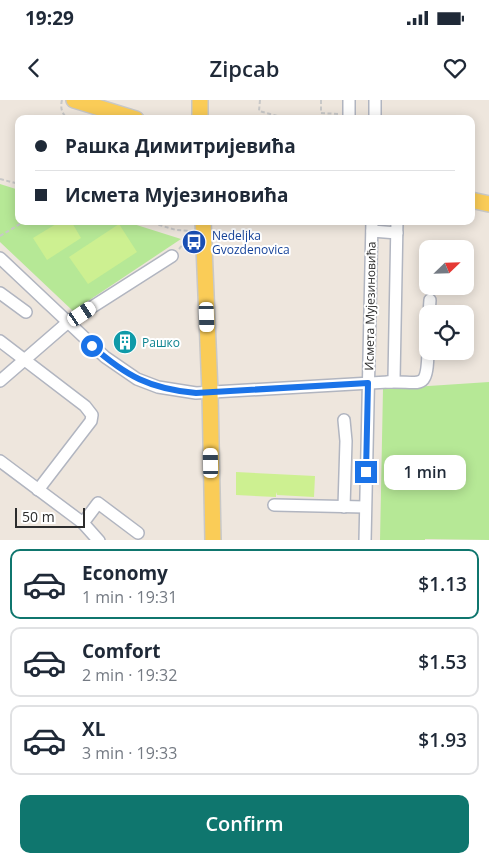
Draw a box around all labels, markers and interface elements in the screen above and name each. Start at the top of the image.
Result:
text: 19:29 [25,5,74,31]
text: Zipcab [210,53,279,83]
icon: back [20,54,48,82]
icon: heart [441,54,469,82]
text: Рашка Димитријевића [65,133,296,159]
text: Исмета Мујезиновића [65,182,289,208]
place label: Nedeljka Gvozdenovica [212,227,290,258]
bus stop icon: Nedeljka Gvozdenovica [181,229,207,255]
north arrow [419,240,474,295]
map controls [419,240,474,360]
street label: Исмета Мујезиновића [360,241,380,371]
car [65,299,98,329]
car [198,302,215,332]
button: locate [419,305,474,360]
building icon: Рашко [112,329,138,355]
place label: Рашко [142,334,180,351]
route start [81,335,103,357]
car [203,448,218,478]
callout: 1 min [384,454,466,490]
route end [355,461,377,483]
text: 1 min [403,461,447,483]
scale bar [15,506,85,529]
text: 50 m [22,507,55,526]
text: Economy [82,560,168,586]
icon: car [22,562,67,607]
text: $1.13 [418,571,467,597]
text: 1 min · 19:31 [82,586,177,608]
text: Comfort [82,638,161,664]
icon: car [22,640,67,685]
text: $1.53 [418,649,467,675]
text: 2 min · 19:32 [82,664,177,686]
text: XL [82,716,105,742]
icon: car [22,718,67,763]
text: $1.93 [418,727,467,753]
text: 3 min · 19:33 [82,742,177,764]
button: Confirm [20,795,469,853]

